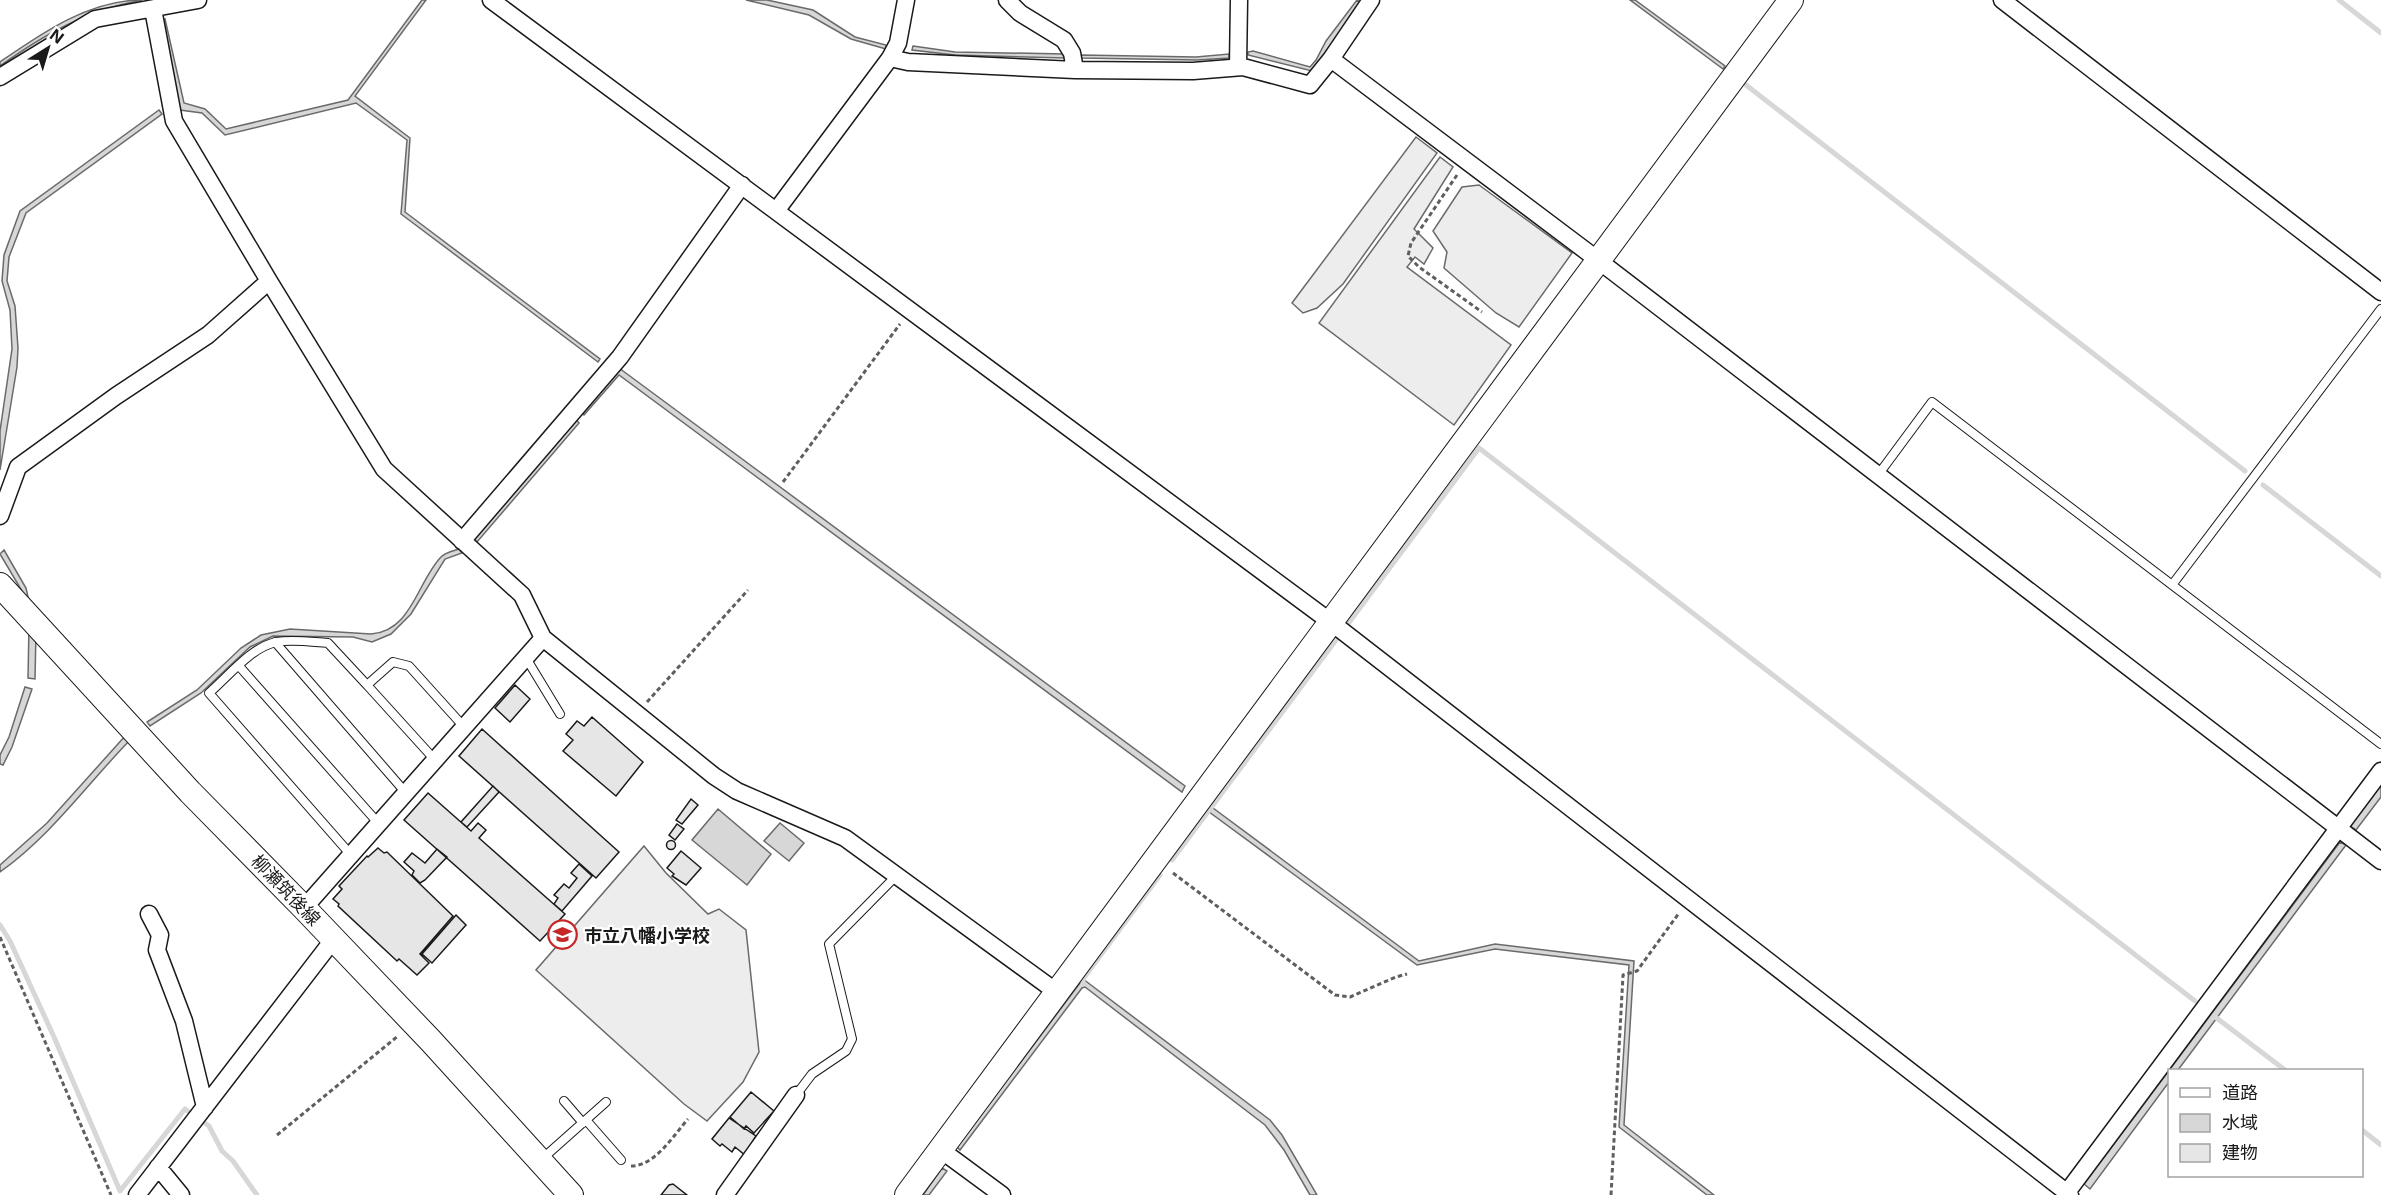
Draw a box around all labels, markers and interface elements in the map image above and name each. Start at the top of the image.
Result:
north arrow [18,18,78,78]
text: N [46,24,68,48]
street label: 柳瀬筑後線 [247,850,325,930]
school or university icon: 市立八幡小学校 [547,919,579,951]
place label: 市立八幡小学校 [584,925,710,946]
legend [2168,1069,2363,1177]
text: 道路 [2222,1082,2258,1103]
text: 水域 [2222,1112,2258,1133]
text: 建物 [2222,1142,2258,1163]

